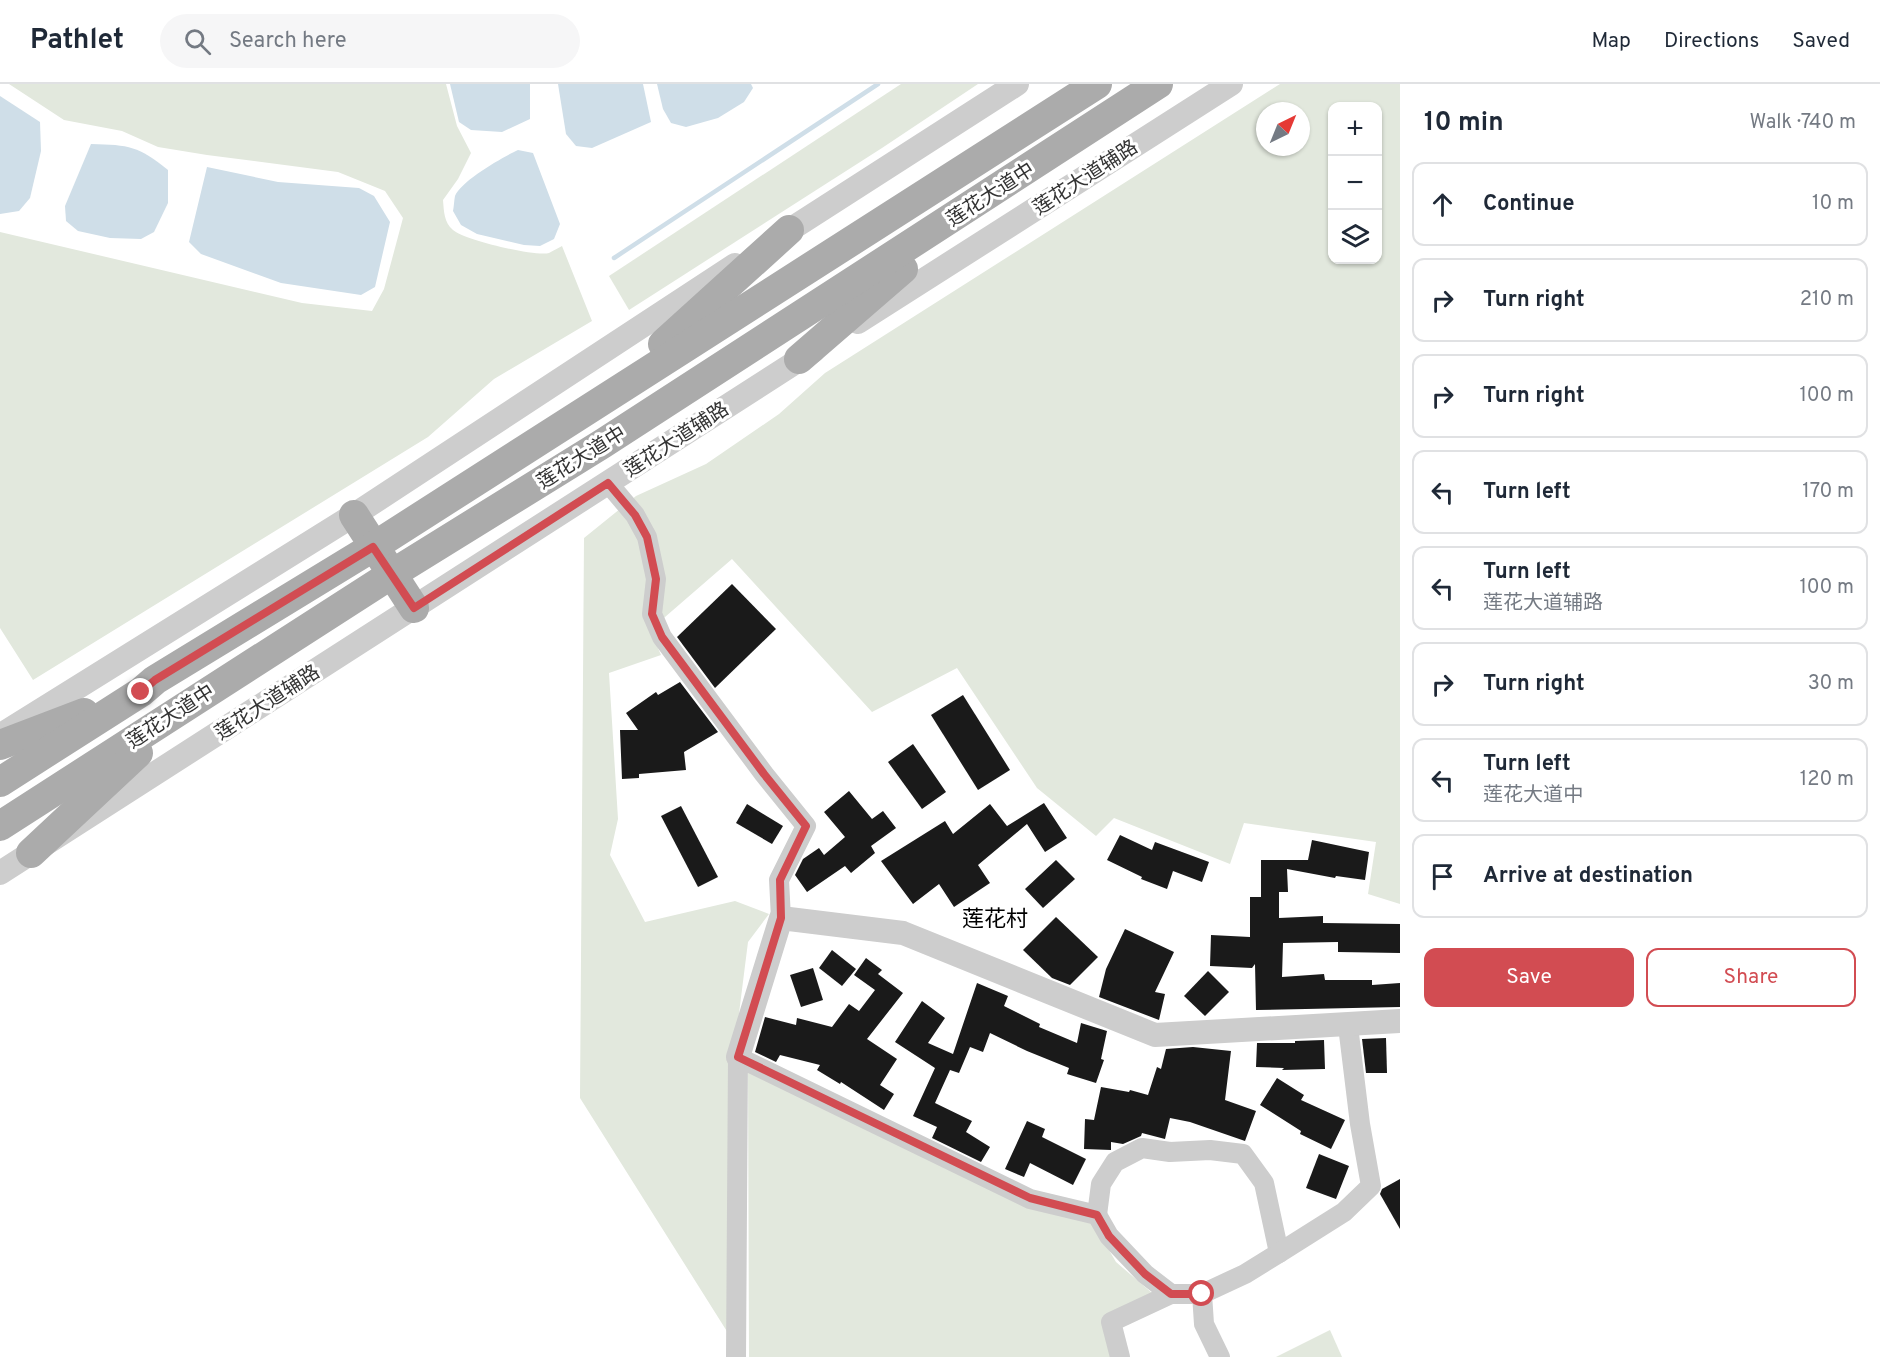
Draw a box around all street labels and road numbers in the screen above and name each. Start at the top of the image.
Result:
street label: 莲花大道辅路 [1029,135,1143,222]
street label: 莲花大道中 [942,158,1040,234]
street label: 莲花大道辅路 [620,397,734,484]
street label: 莲花大道中 [533,421,631,496]
street label: 莲花大道辅路 [211,660,325,747]
street label: 莲花大道中 [122,680,220,756]

